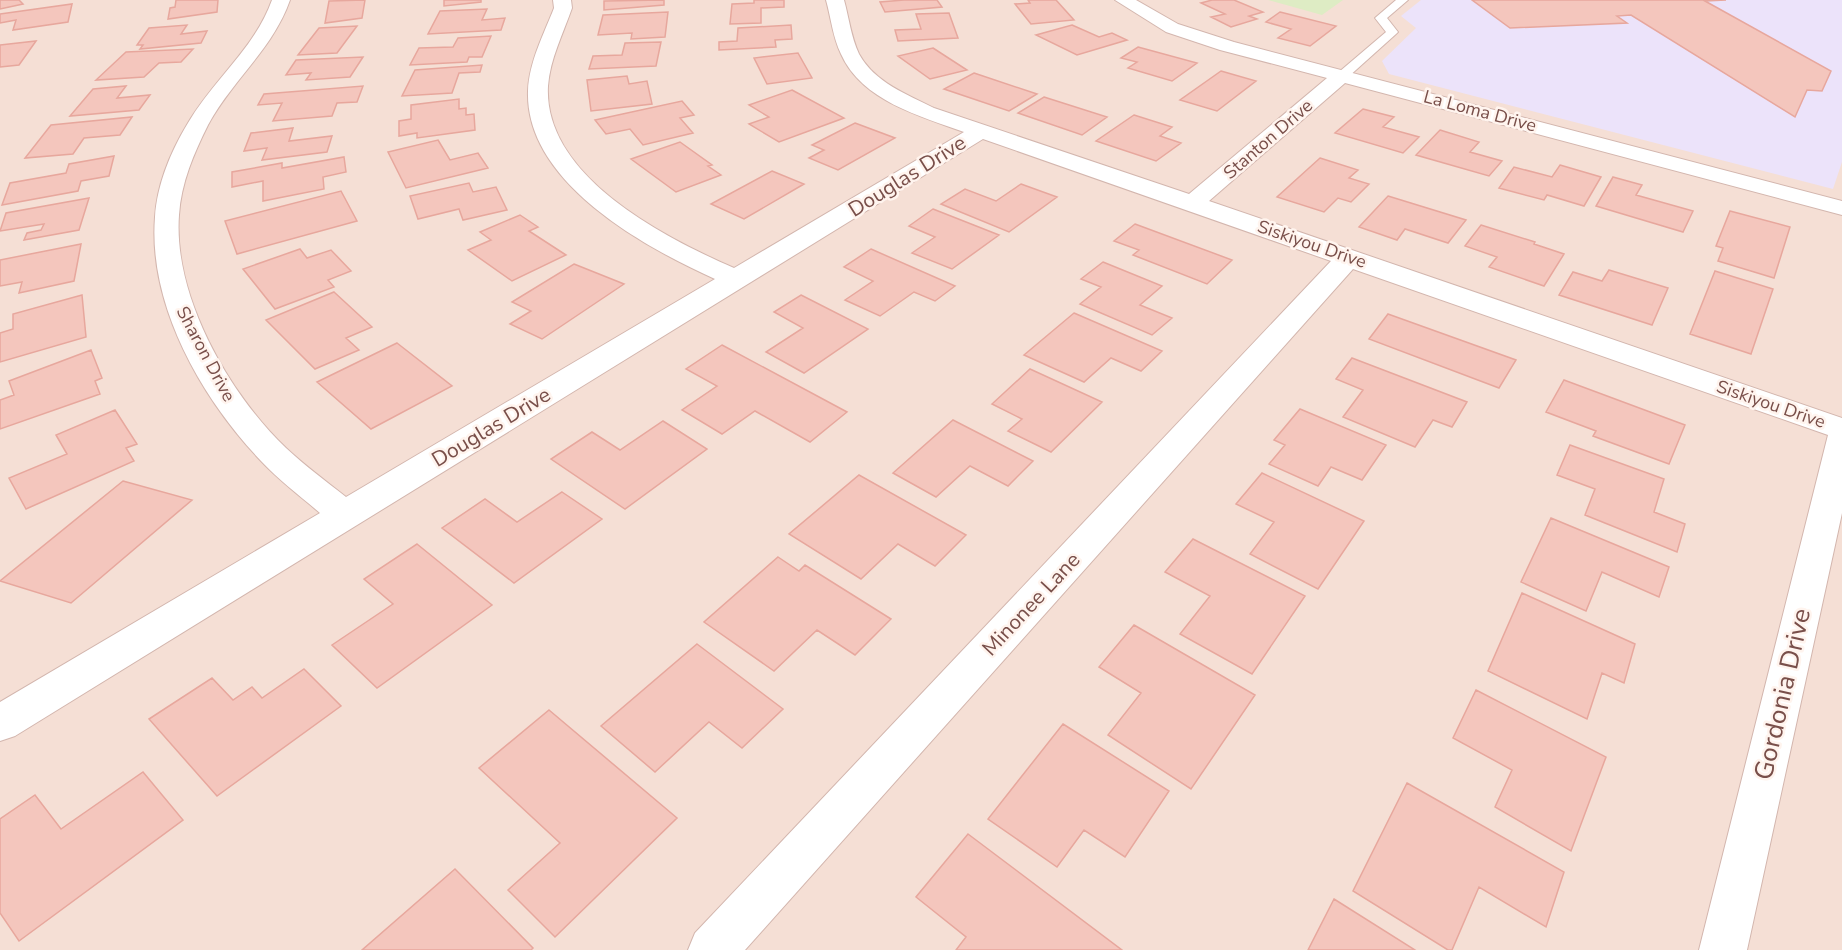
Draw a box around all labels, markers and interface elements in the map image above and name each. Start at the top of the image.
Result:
street label: La Loma Drive [1421,84,1539,138]
street label: Stanton Drive [1218,94,1318,184]
street label: Douglas Drive [843,129,971,223]
street label: Siskiyou Drive [1254,214,1370,274]
street label: Sharon Drive [171,302,241,406]
street label: Siskiyou Drive [1713,374,1829,434]
street label: Douglas Drive [426,380,556,474]
street label: Minonee Lane [976,546,1086,662]
street label: Gordonia Drive [1746,605,1819,783]

